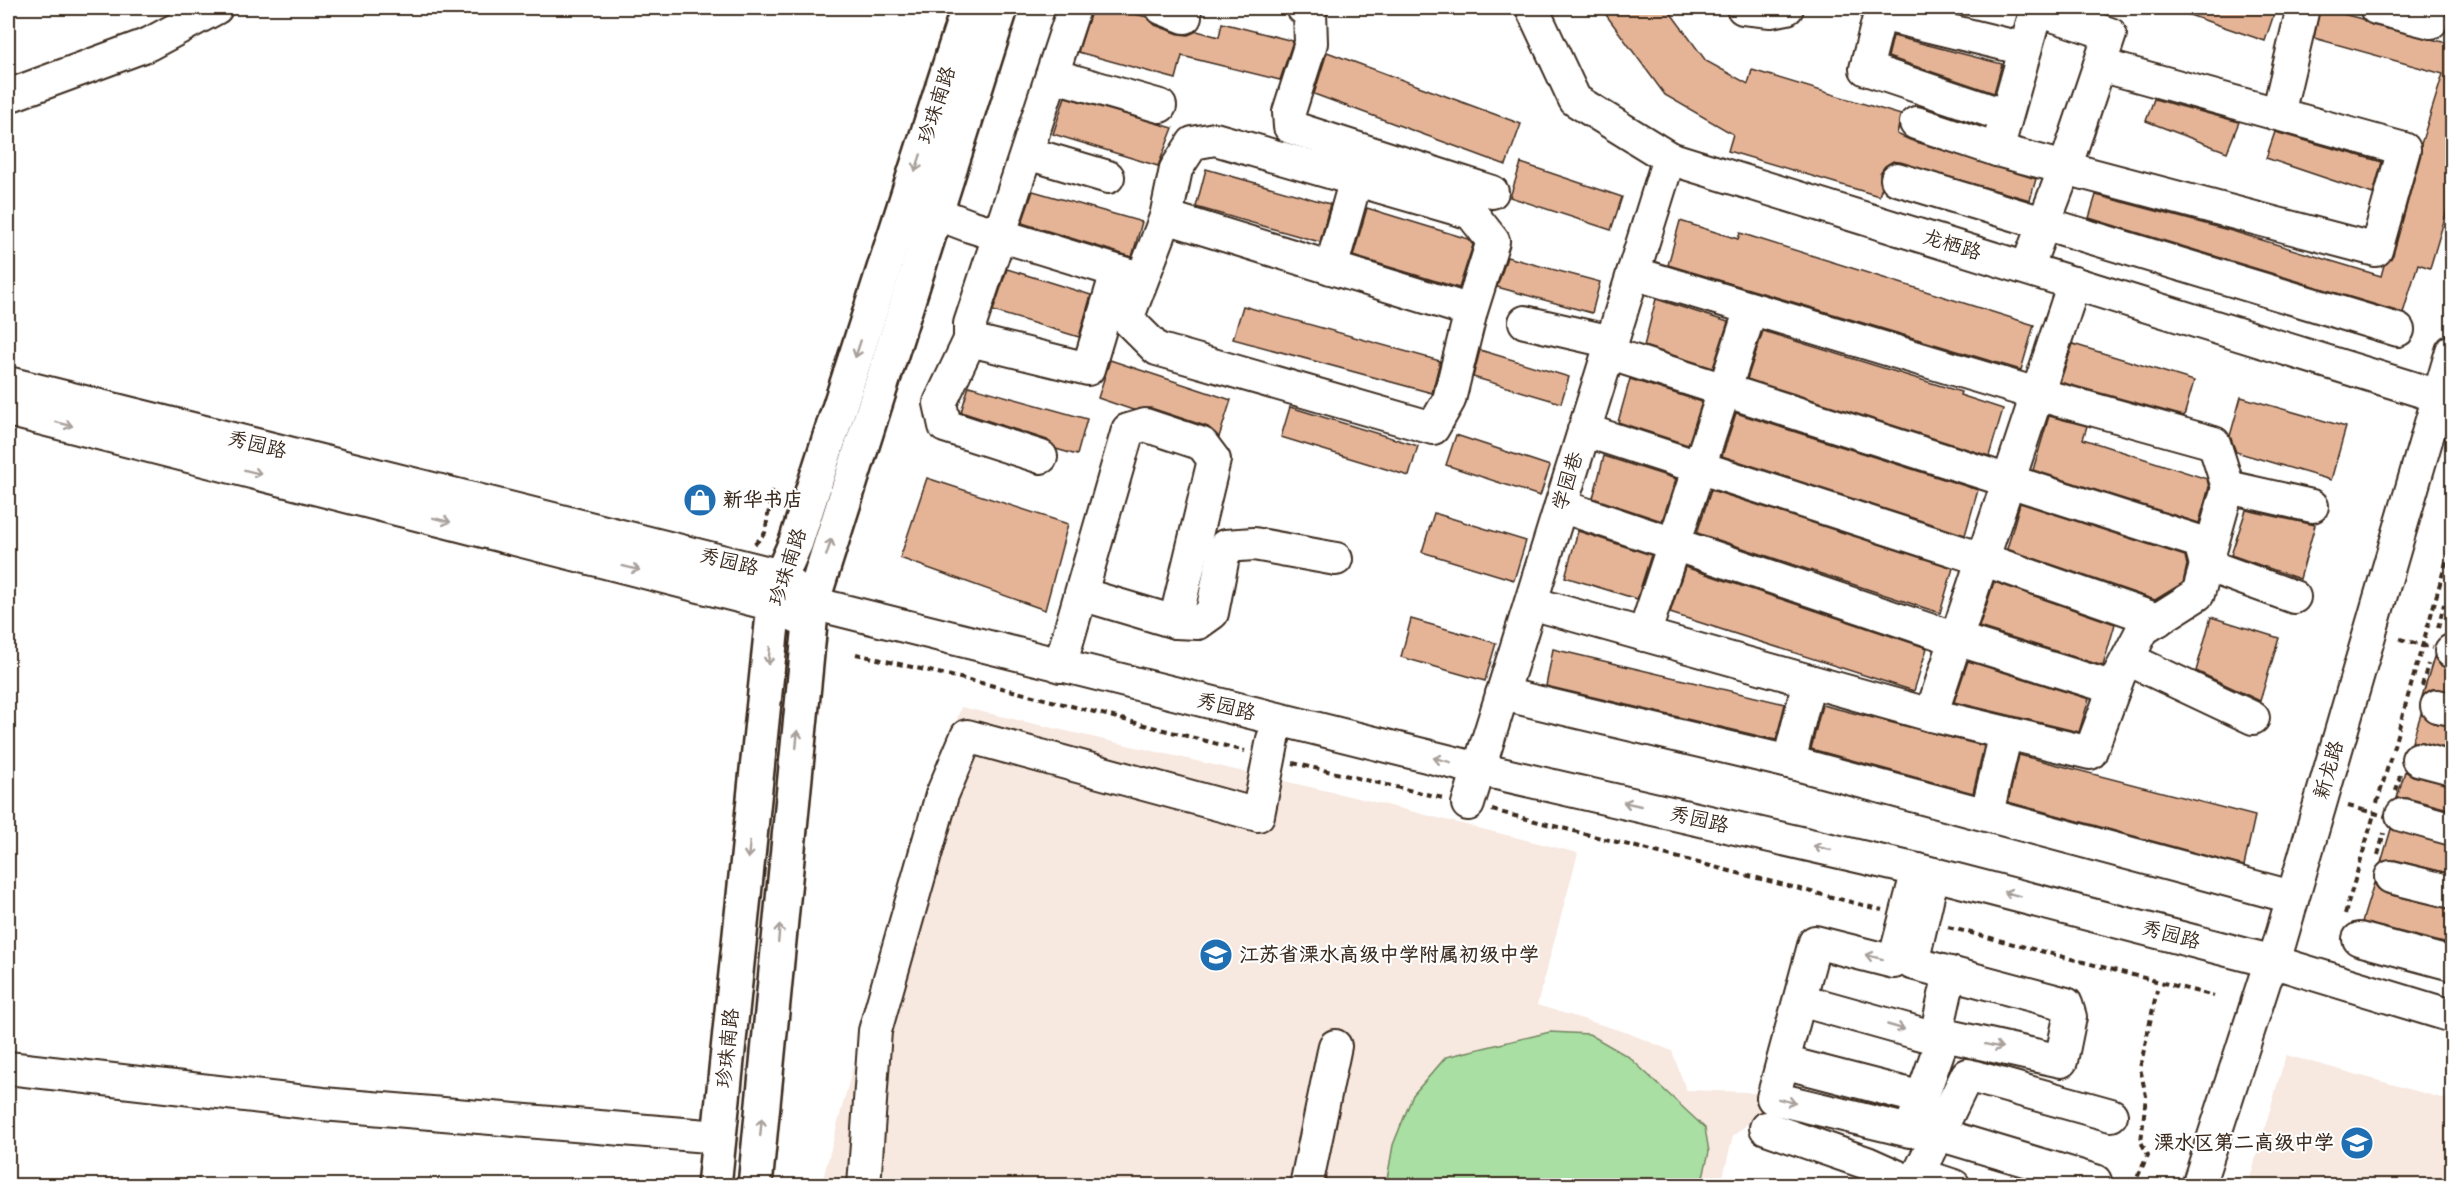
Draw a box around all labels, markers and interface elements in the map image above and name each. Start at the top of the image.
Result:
street label: 珍珠南路 [911,62,963,147]
one-way arrow [912,153,923,172]
street label: 龙栖路 [1919,223,1986,267]
one-way arrow [852,339,863,358]
one-way arrow [54,419,73,430]
street label: 秀园路 [225,424,290,466]
street label: 学园巷 [1546,447,1590,514]
one-way arrow [243,467,262,479]
shop icon: 新华书店 [682,482,718,518]
place label: 新华书店 [723,486,803,514]
one-way arrow [432,515,451,527]
street label: 珍珠南路 [762,524,814,609]
one-way arrow [824,538,835,557]
street label: 秀园路 [697,541,762,583]
one-way arrow [621,563,640,575]
one-way arrow [763,645,774,665]
street label: 秀园路 [1194,686,1259,728]
one-way arrow [792,730,803,749]
street label: 新龙路 [2307,736,2351,803]
one-way arrow [1433,754,1452,766]
one-way arrow [1623,798,1642,810]
street label: 秀园路 [1667,800,1732,841]
one-way arrow [743,839,754,859]
one-way arrow [1813,842,1832,853]
one-way arrow [2002,888,2021,900]
street label: 秀园路 [2138,914,2205,957]
one-way arrow [774,924,785,944]
school or university icon: 江苏省溧水高级中学附属初级中学 [1198,937,1234,973]
place label: 江苏省溧水高级中学附属初级中学 [1239,941,1539,969]
one-way arrow [1864,950,1883,962]
street label: 珍珠南路 [710,1006,746,1089]
one-way arrow [1887,1022,1906,1033]
one-way arrow [1985,1041,2004,1053]
one-way arrow [1777,1096,1796,1108]
one-way arrow [756,1118,767,1138]
school or university icon: 溧水区第二高级中学 [2339,1125,2375,1161]
place label: 溧水区第二高级中学 [2154,1129,2334,1157]

